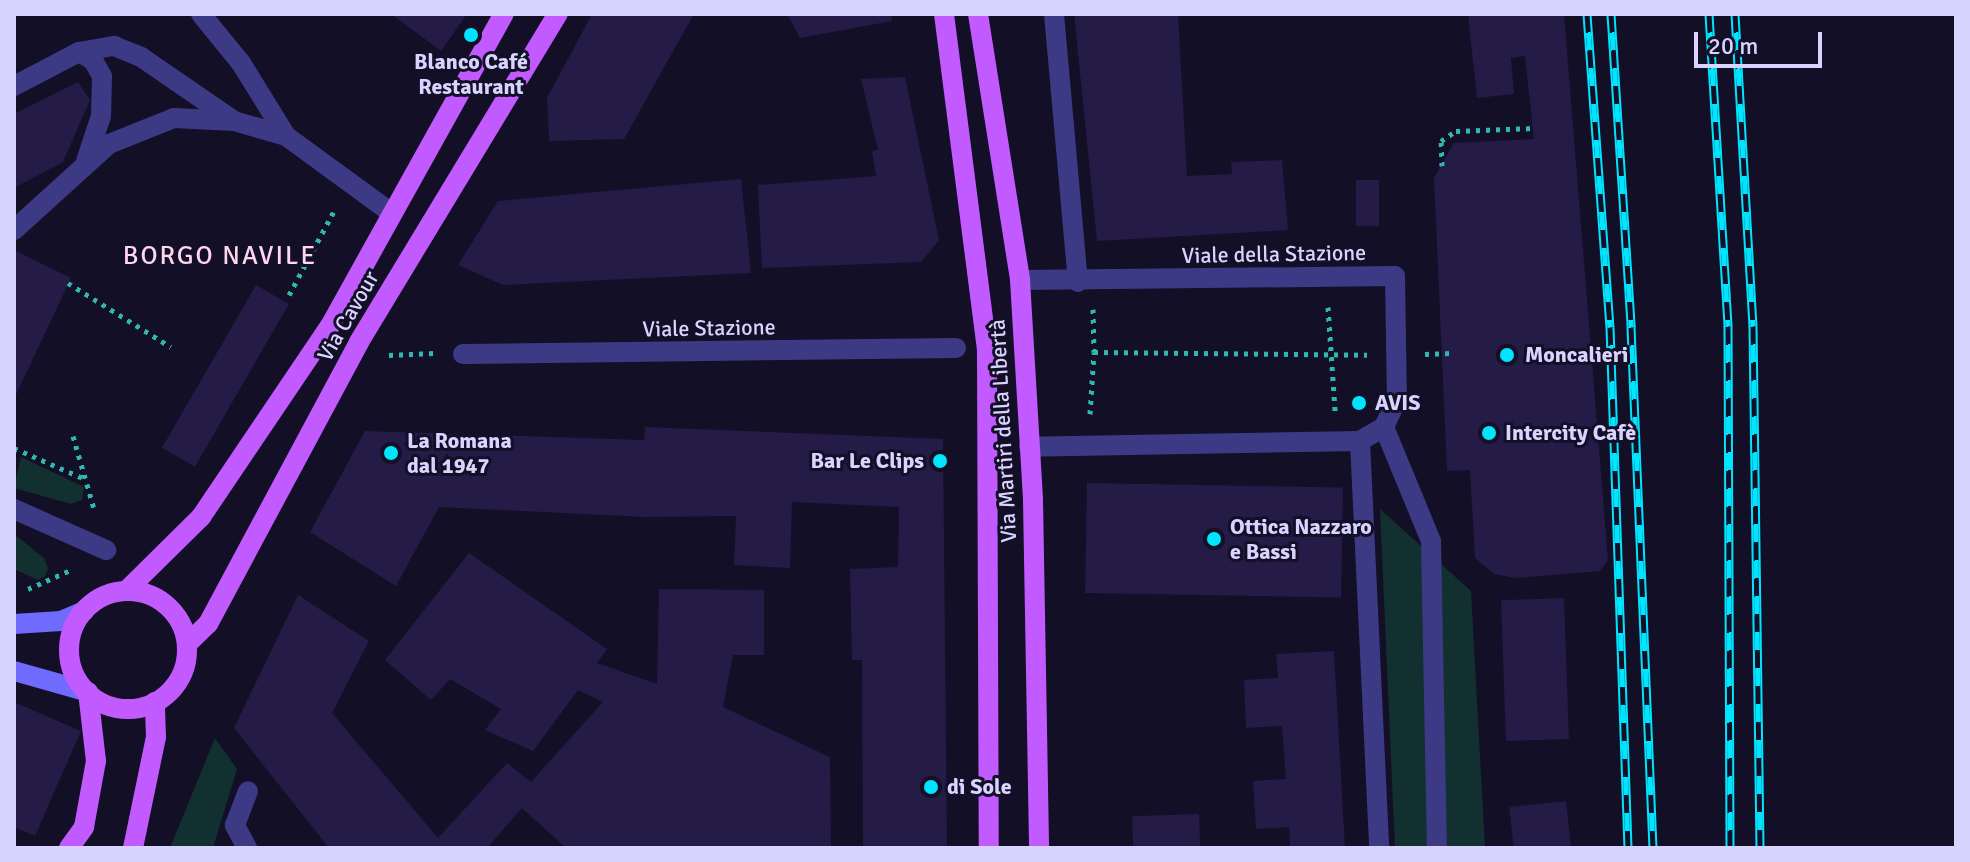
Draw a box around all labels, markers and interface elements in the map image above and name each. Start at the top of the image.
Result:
scale bar [1698,16,1826,66]
marker: Blanco Café Restaurant [462,26,480,44]
text: 20 m [1708,31,1758,61]
place label: Blanco Café Restaurant [414,48,528,100]
street label: Viale della Stazione [1182,239,1366,269]
district label: BORGO NAVILE [123,241,317,273]
street label: Via Cavour [312,266,384,366]
street label: Viale Stazione [642,314,776,342]
street label: Via Martiri della Libertà [984,319,1022,543]
place label: Moncalieri [1525,342,1628,368]
marker: Moncalieri [1496,344,1518,366]
place label: AVIS [1375,390,1420,416]
marker: AVIS [1350,394,1368,412]
place label: Intercity Cafè [1505,420,1636,446]
marker: Intercity Cafè [1480,424,1498,442]
place label: La Romana dal 1947 [407,427,512,478]
marker: La Romana dal 1947 [382,444,400,462]
place label: Bar Le Clips [810,448,924,474]
marker: Bar Le Clips [931,452,949,470]
place label: Ottica Nazzaro e Bassi [1230,513,1372,564]
marker: Ottica Nazzaro e Bassi [1205,530,1223,548]
place label: di Sole [947,774,1012,800]
marker: di Sole [922,778,940,796]

